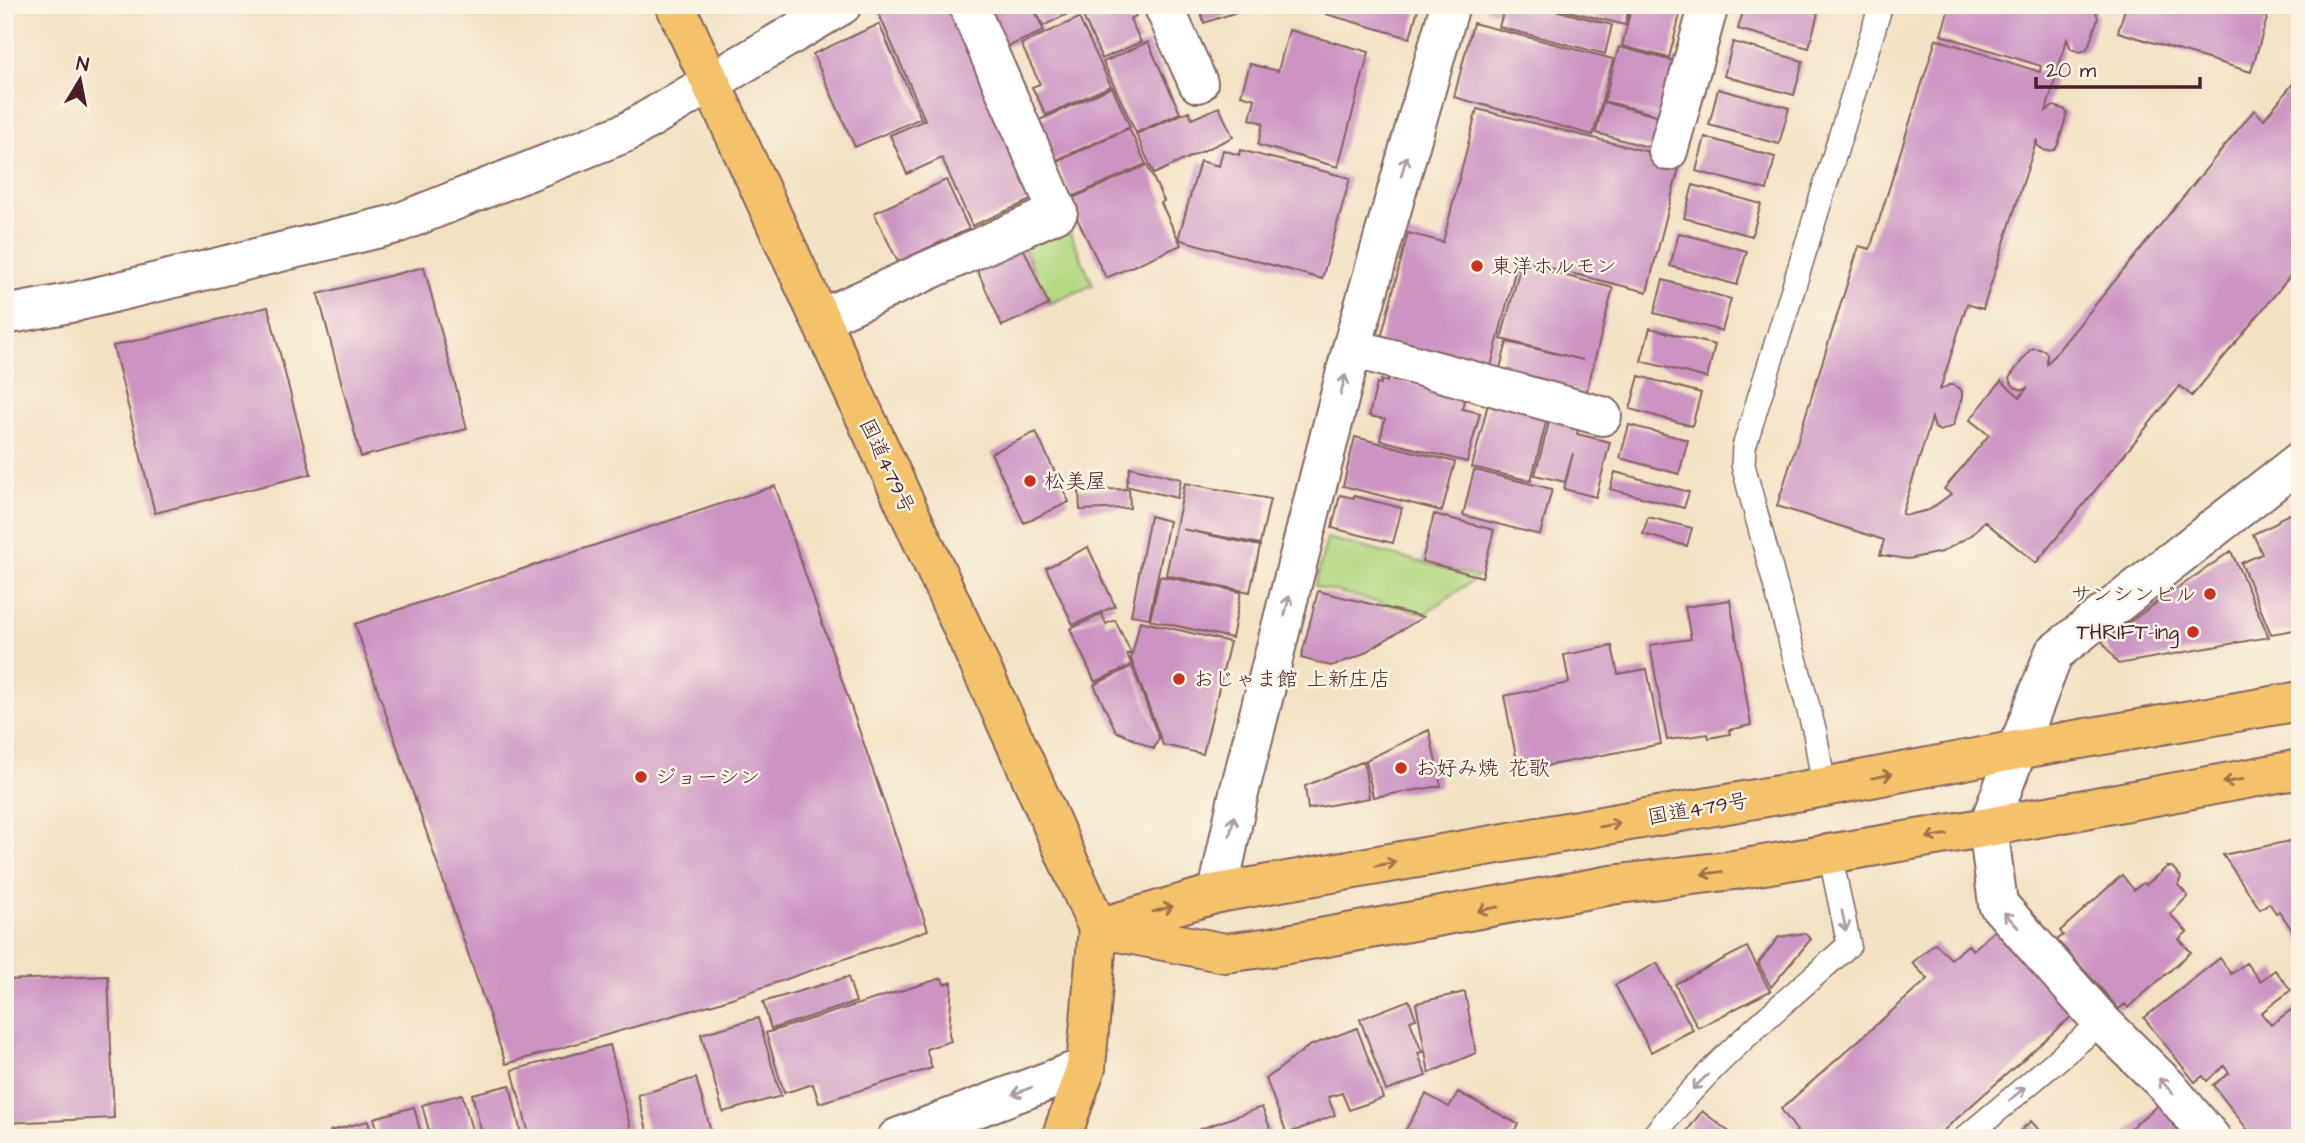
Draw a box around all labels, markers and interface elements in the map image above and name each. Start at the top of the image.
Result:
north arrow [46,46,116,116]
scale bar [2036,46,2200,90]
text: N [74,50,91,79]
text: 20 m [2046,56,2097,85]
one-way arrow [1398,155,1411,178]
place label: 東洋ホルモン [1491,252,1617,281]
marker: 東洋ホルモン [1469,258,1485,274]
one-way arrow [1337,374,1350,397]
street label: 国道479号 [852,414,922,518]
place label: 松美屋 [1044,467,1107,496]
marker: 松美屋 [1022,473,1038,489]
place label: サンシンビル [2070,580,2196,609]
marker: サンシンビル [2202,586,2218,602]
one-way arrow [1281,595,1294,618]
place label: THRIFT-ing [2076,618,2179,649]
marker: THRIFT-ing [2185,624,2201,640]
place label: おじゃま館 上新庄店 [1193,665,1390,694]
marker: おじゃま館 上新庄店 [1171,671,1187,687]
place label: お好み焼 花歌 [1415,754,1549,783]
marker: お好み焼 花歌 [1393,760,1409,776]
place label: ジョーシン [655,763,760,792]
marker: ジョーシン [633,769,649,785]
one-way arrow [1870,769,1893,783]
one-way arrow [2222,775,2245,788]
street label: 国道479号 [1645,786,1751,832]
one-way arrow [1225,815,1239,838]
one-way arrow [1598,818,1621,831]
one-way arrow [1926,829,1948,842]
one-way arrow [1374,857,1397,870]
one-way arrow [1701,866,1724,879]
one-way arrow [1152,902,1174,915]
one-way arrow [1477,902,1500,916]
one-way arrow [1837,909,1851,932]
one-way arrow [2003,911,2019,929]
one-way arrow [1692,1074,1709,1091]
one-way arrow [2158,1077,2174,1095]
one-way arrow [1012,1086,1034,1098]
one-way arrow [2008,1086,2026,1102]

